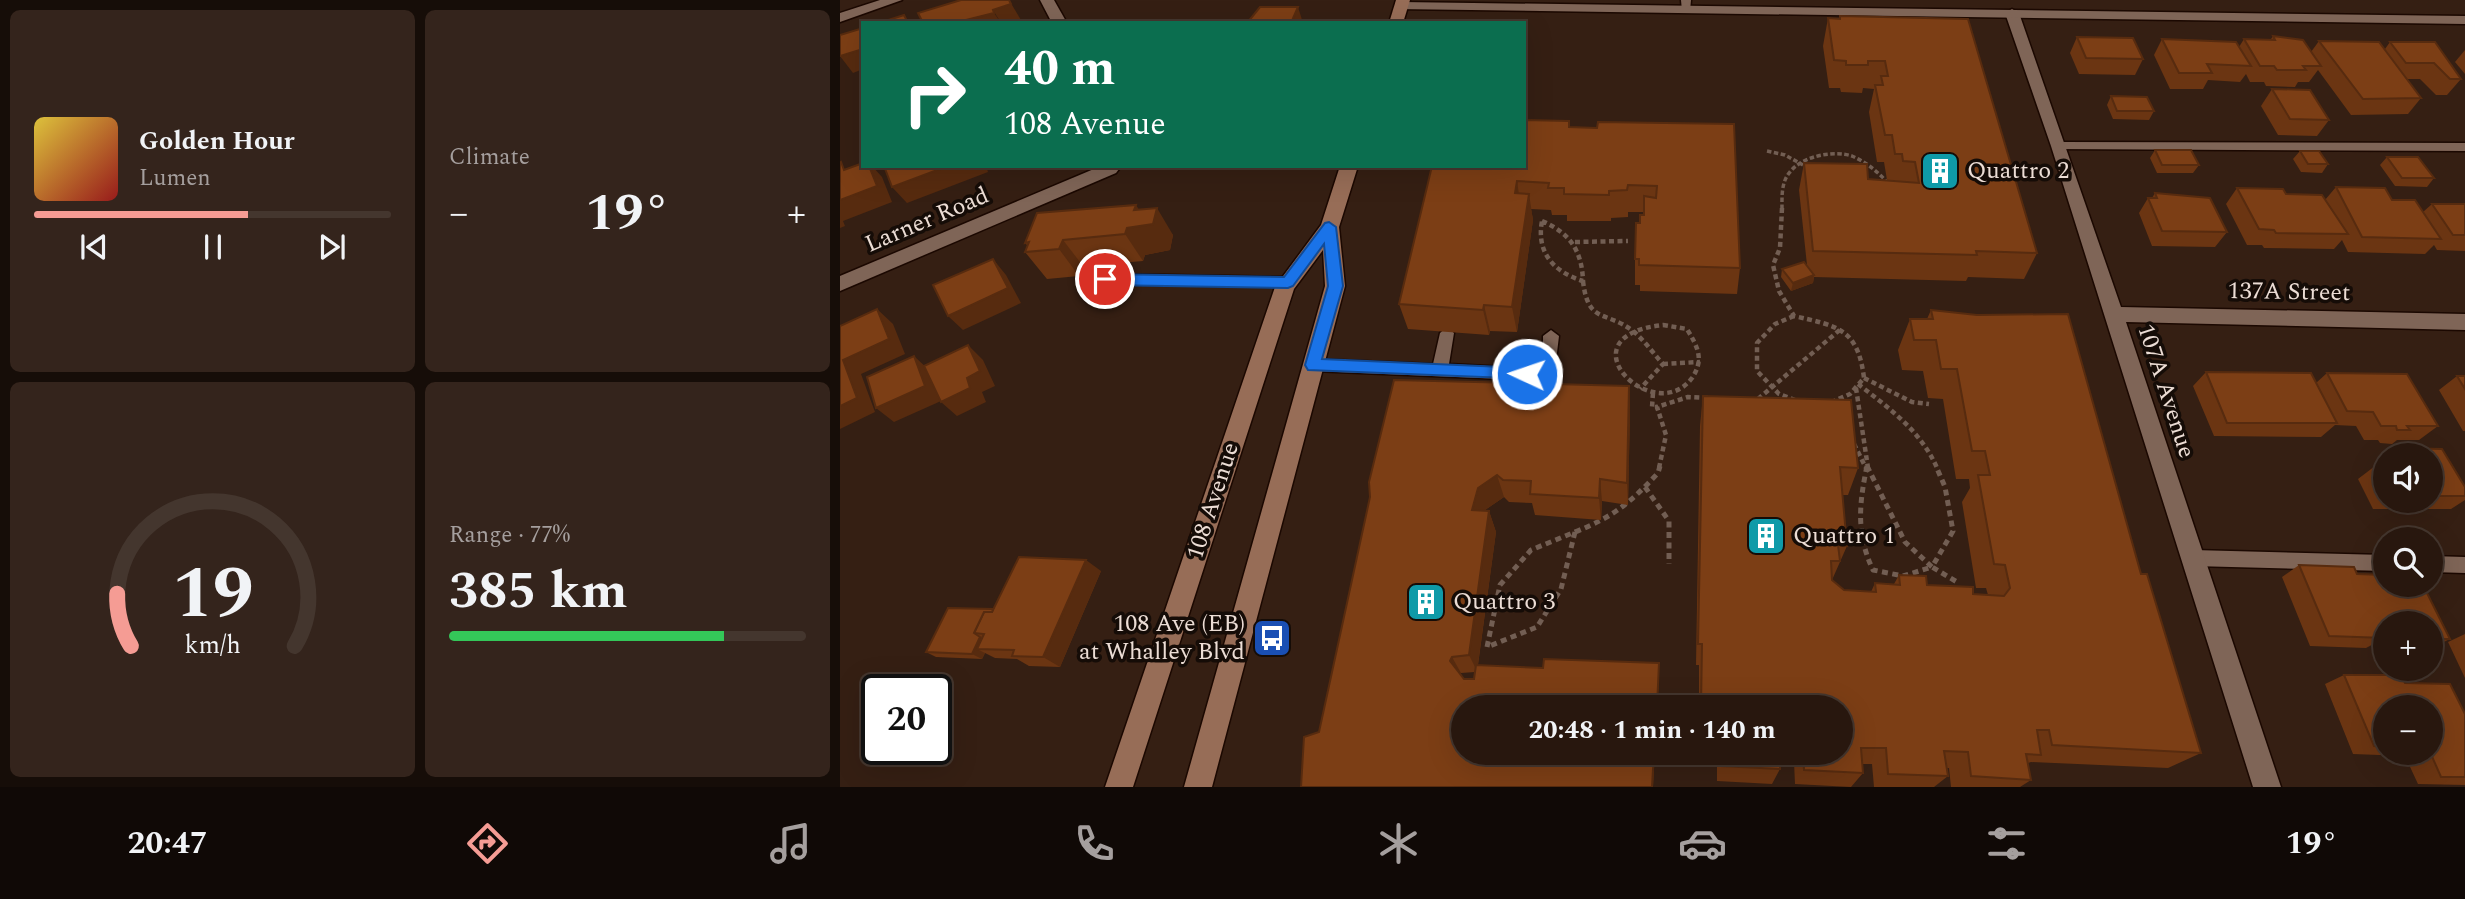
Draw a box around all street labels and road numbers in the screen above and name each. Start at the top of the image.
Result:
street label: Larner Road [859,178,995,262]
street label: 137A Street [2227,273,2351,311]
street label: 107A Avenue [2127,319,2205,463]
street label: 108 Avenue [1177,438,1249,564]

